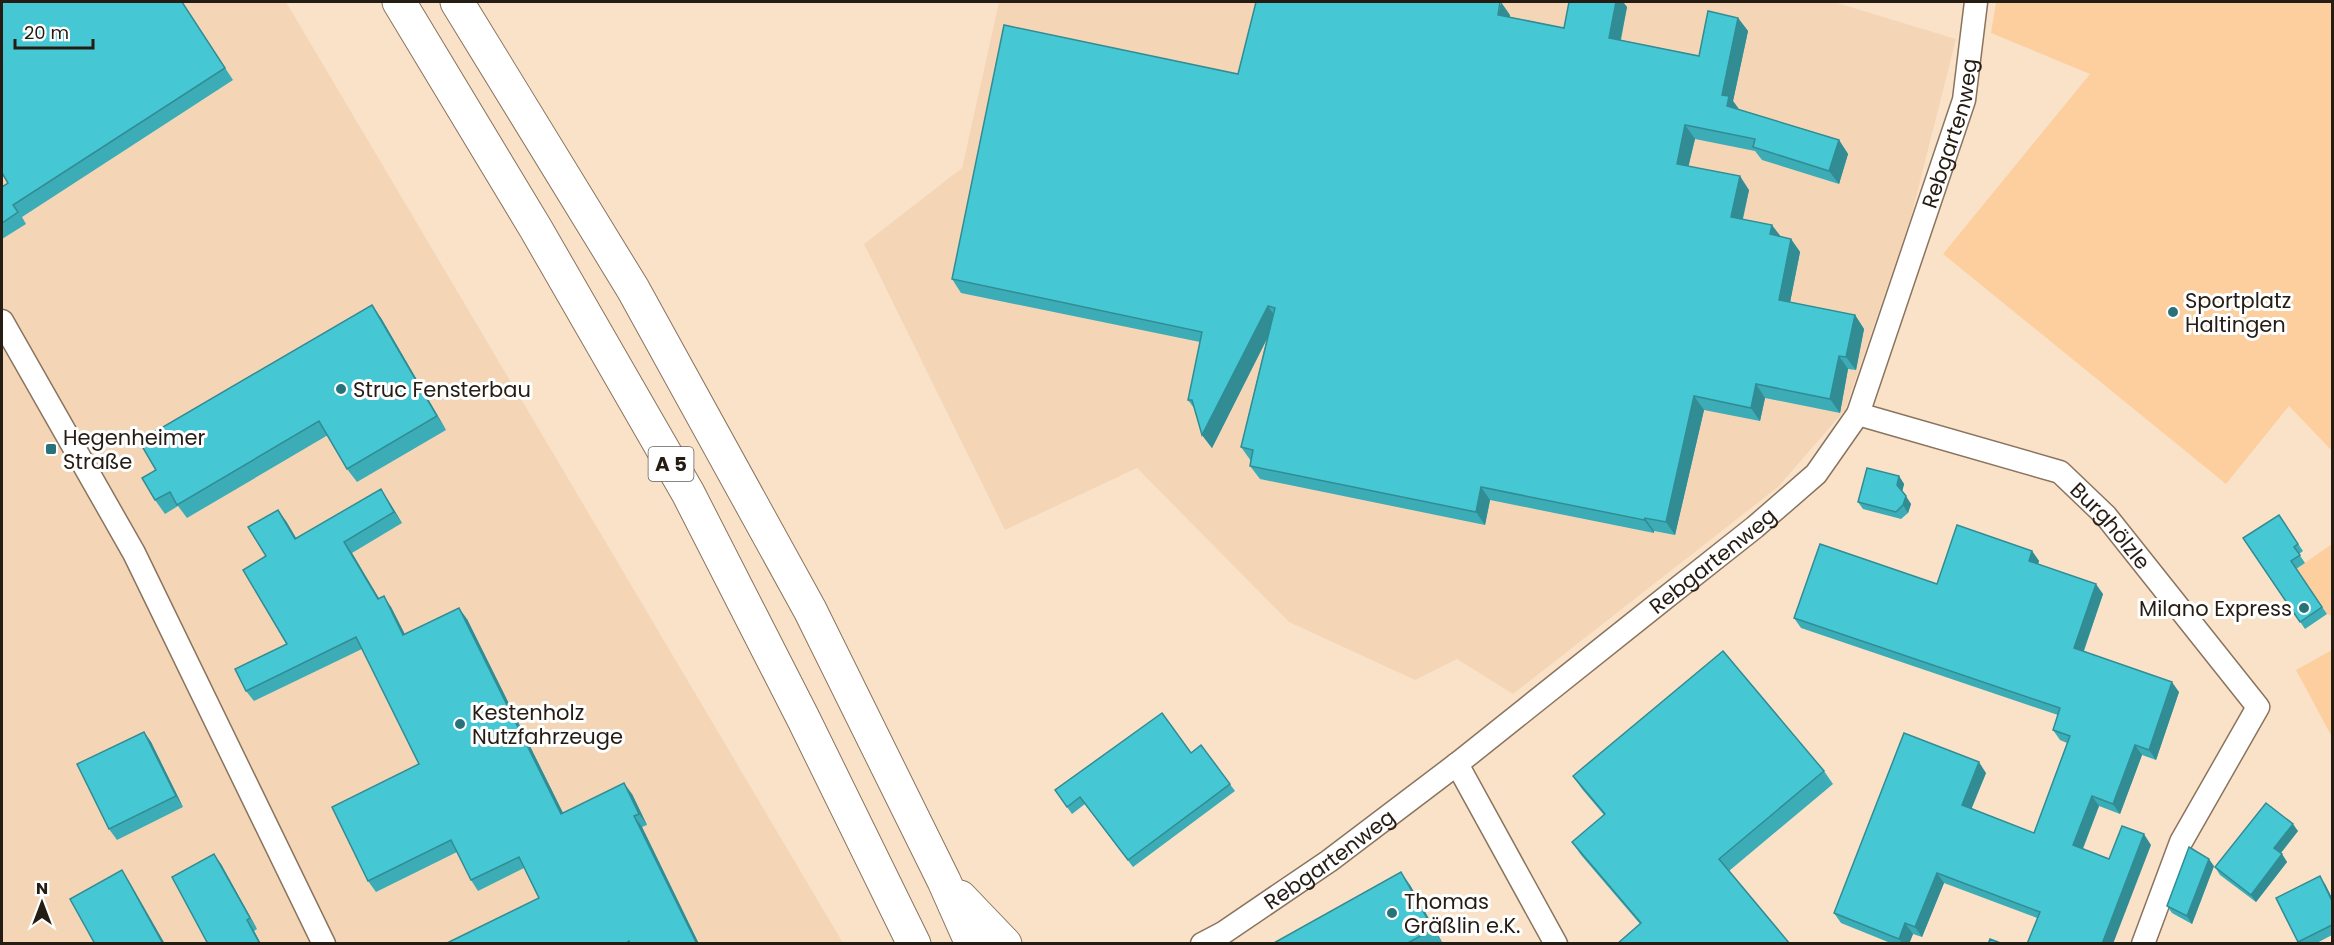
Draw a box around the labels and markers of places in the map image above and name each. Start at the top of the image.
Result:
place label: Sportplatz Haltingen [2185,286,2291,339]
marker: Sportplatz Haltingen [2166,305,2180,319]
place label: Struc Fensterbau [353,375,531,404]
marker: Struc Fensterbau [334,382,348,396]
place label: Hegenheimer Straße [63,423,205,476]
marker: Hegenheimer Straße [44,442,58,456]
place label: Milano Express [2139,594,2292,623]
marker: Milano Express [2297,601,2311,615]
place label: Kestenholz Nutzfahrzeuge [472,698,623,751]
marker: Kestenholz Nutzfahrzeuge [453,717,467,731]
place label: Thomas Gräßlin e.K. [1404,887,1520,940]
marker: Thomas Gräßlin e.K. [1385,906,1399,920]

